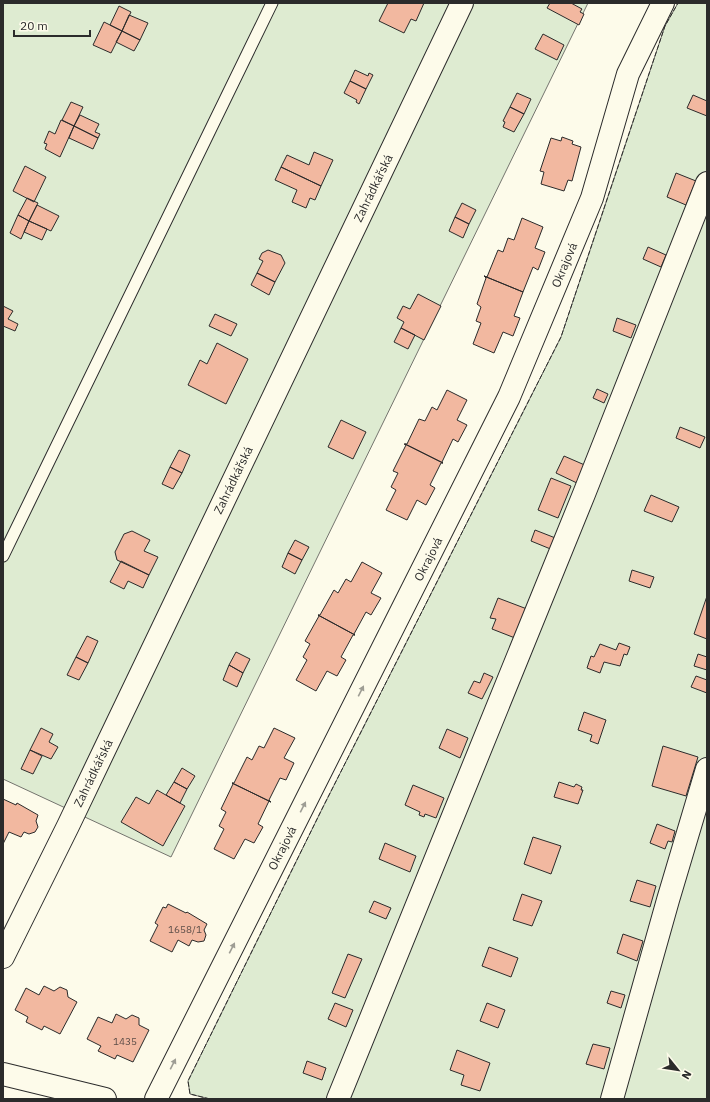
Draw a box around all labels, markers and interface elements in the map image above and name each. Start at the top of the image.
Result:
scale bar [14,12,90,38]
text: 20 m [20,18,48,33]
street label: Zahrádkářská [350,151,396,224]
street label: Okrajová [548,240,580,290]
street label: Zahrádkářská [210,443,256,516]
street label: Okrajová [411,534,446,584]
one-way arrow [358,685,364,697]
street label: Zahrádkářská [70,736,116,809]
one-way arrow [300,801,306,813]
street label: Okrajová [265,823,300,873]
house number: 1658/1 [168,923,202,936]
one-way arrow [228,942,235,954]
house number: 1435 [113,1035,137,1048]
north arrow [658,1050,698,1090]
one-way arrow [170,1058,176,1070]
text: N [679,1068,695,1082]

